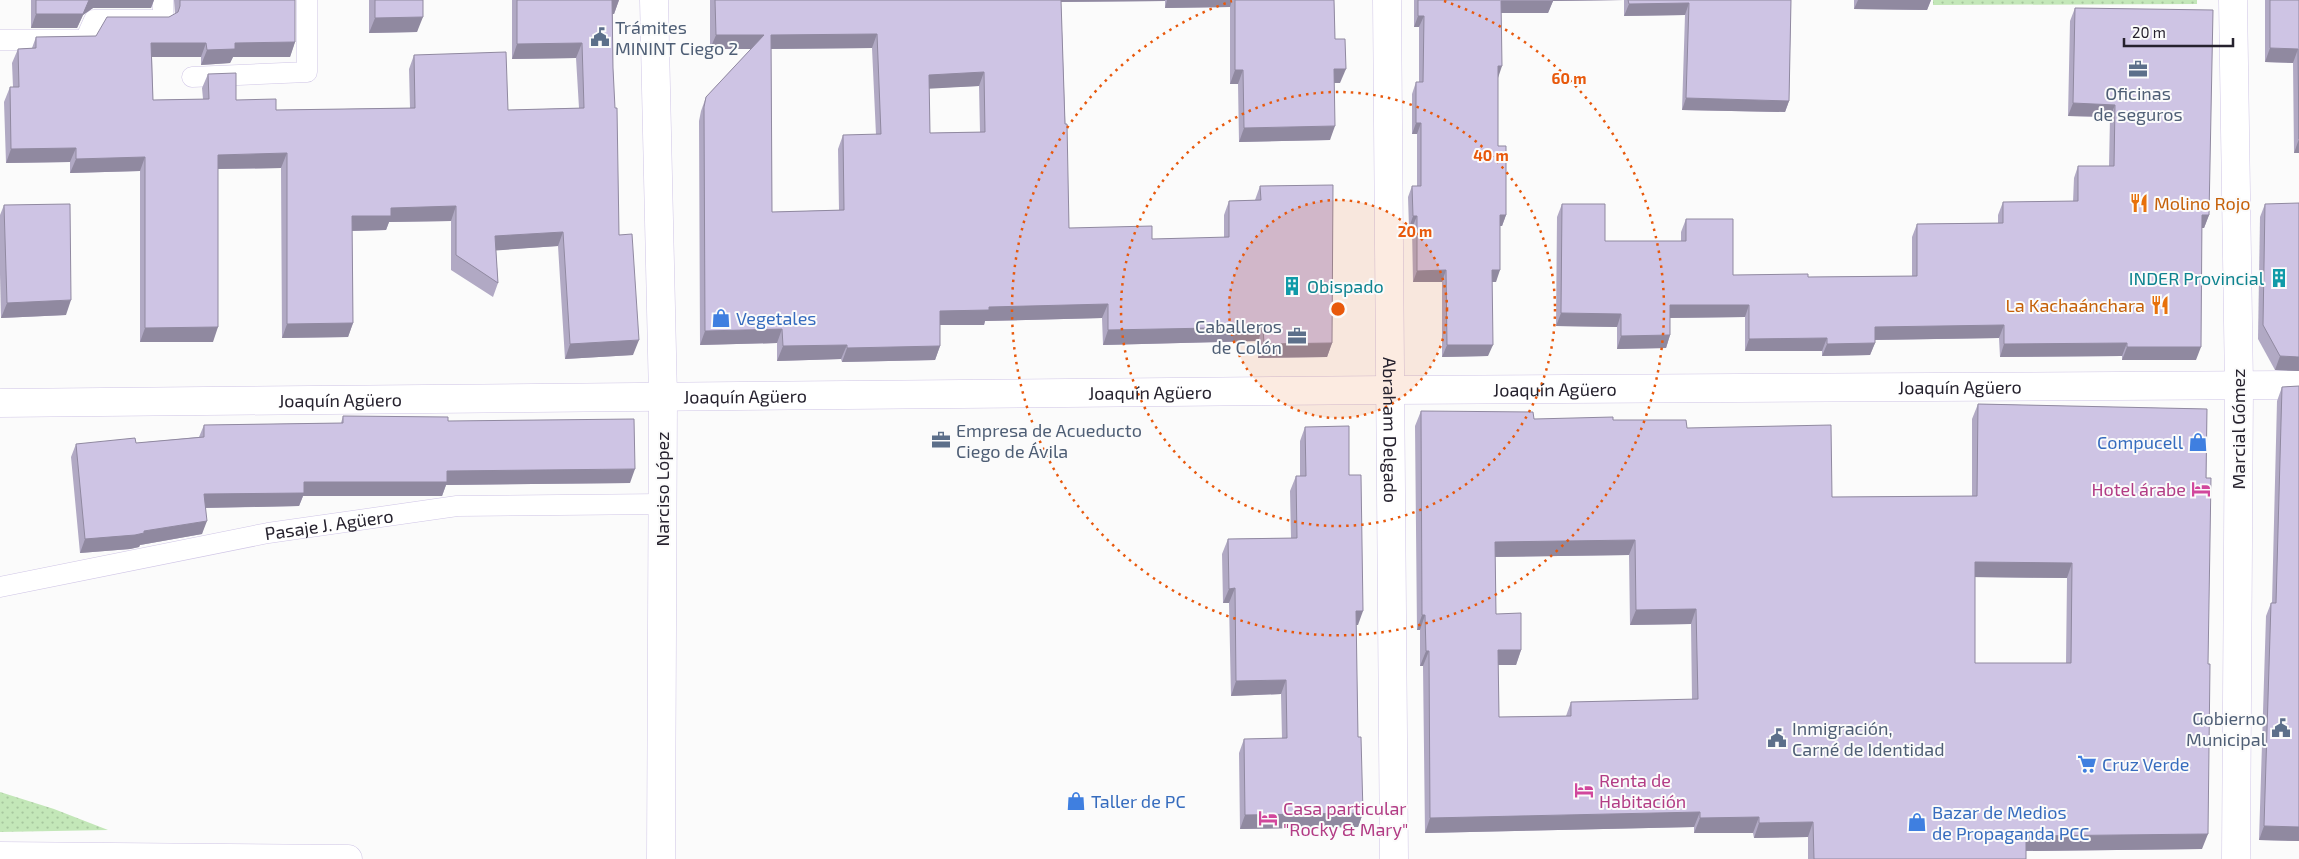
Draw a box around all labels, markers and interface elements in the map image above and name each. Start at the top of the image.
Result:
scale bar [2124,15,2233,47]
place label: Trámites MININT Ciego 2 [615,16,738,59]
text: 20 m [2132,23,2166,41]
public building icon: Trámites MININT Ciego 2 [589,26,611,48]
office icon: Oficinas de seguros [2127,58,2149,80]
text: 60 m [1552,69,1586,87]
place label: Oficinas de seguros [2093,82,2183,125]
text: 40 m [1473,146,1509,164]
restaurant icon: Molino Rojo [2128,192,2150,214]
place label: Molino Rojo [2154,192,2251,214]
text: 20 m [1398,222,1432,240]
place label: INDER Provincial [2129,267,2265,289]
building icon: INDER Provincial [2268,267,2290,289]
building icon: Obispado [1281,275,1303,297]
place label: Obispado [1307,275,1384,297]
place label: La Kachaánchara [2006,294,2145,316]
restaurant icon: La Kachaánchara [2149,294,2171,316]
centre of rings [1329,300,1347,318]
shop icon: Vegetales [710,307,732,329]
place label: Vegetales [736,307,816,329]
place label: Caballeros de Colón [1195,315,1282,358]
office icon: Caballeros de Colón [1286,325,1308,347]
street label: Abraham Delgado [1379,357,1402,503]
street label: Marcial Gómez [2227,369,2249,489]
street label: Joaquín Agüero [1898,376,2022,398]
street label: Joaquín Agüero [1493,378,1617,400]
street label: Joaquín Agüero [1088,381,1212,404]
street label: Joaquín Agüero [683,384,807,408]
street label: Joaquín Agüero [278,388,402,411]
place label: Empresa de Acueducto Ciego de Ávila [956,419,1142,462]
office icon: Empresa de Acueducto Ciego de Ávila [930,429,952,451]
place label: Compucell [2097,431,2184,453]
shop icon: Compucell [2187,431,2209,453]
street label: Narciso López [651,432,673,546]
place label: Hotel árabe [2091,478,2186,500]
hotel icon: Hotel árabe [2190,478,2212,500]
street label: Pasaje J. Agüero [263,504,395,544]
place label: Gobierno Municipal [2186,707,2267,750]
place label: Inmigración, Carné de Identidad [1792,717,1944,760]
public building icon: Gobierno Municipal [2270,717,2292,739]
public building icon: Inmigración, Carné de Identidad [1766,727,1788,749]
supermarket icon: Cruz Verde [2076,753,2098,775]
place label: Cruz Verde [2102,753,2189,775]
place label: Renta de Habitación [1599,769,1686,812]
hotel icon: Renta de Habitación [1573,779,1595,801]
shop icon: Taller de PC [1065,790,1087,812]
place label: Taller de PC [1091,790,1186,812]
place label: Casa particular "Rocky & Mary" [1283,797,1408,840]
place label: Bazar de Medios de Propaganda PCC [1932,801,2090,844]
hotel icon: Casa particular "Rocky & Mary" [1257,807,1279,829]
shop icon: Bazar de Medios de Propaganda PCC [1906,811,1928,833]

